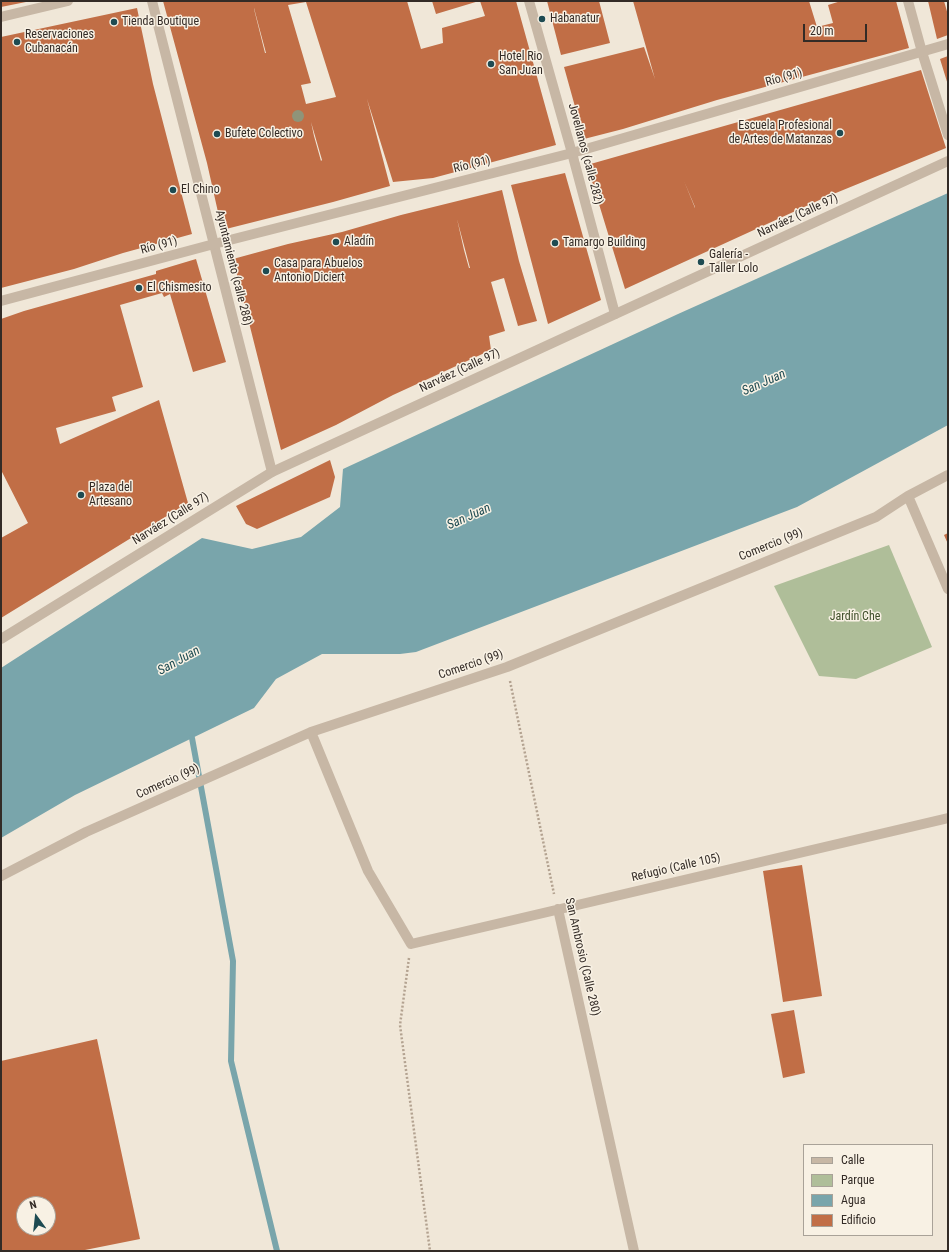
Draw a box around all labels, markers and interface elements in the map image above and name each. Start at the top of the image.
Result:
place label: Habanatur [550,12,599,26]
marker: Habanatur [537,14,547,24]
place label: Tienda Boutique [122,15,199,29]
scale bar [805,16,869,42]
marker: Tienda Boutique [109,17,119,27]
text: 20 m [810,24,834,38]
place label: Reservaciones Cubanacán [25,28,94,56]
marker: Reservaciones Cubanacán [12,37,22,47]
place label: Hotel Rio San Juan [499,50,543,78]
marker: Hotel Rio San Juan [486,59,496,69]
street label: Río (91) [764,66,804,90]
street label: Jovellanos (calle 282) [565,102,605,206]
place label: Escuela Profesional de Artes de Matanzas [729,119,832,147]
place label: Bufete Colectivo [225,127,303,141]
marker: Escuela Profesional de Artes de Matanzas [835,128,845,138]
marker: Bufete Colectivo [212,129,222,139]
street label: Río (91) [452,153,492,177]
place label: El Chino [181,183,220,197]
marker: El Chino [168,185,178,195]
street label: Narváez (Calle 97) [755,191,841,241]
street label: Ayuntamiento (calle 288) [212,209,254,327]
street label: Río (91) [139,234,179,258]
place label: Aladín [344,235,374,249]
place label: Tamargo Building [563,236,646,250]
marker: Aladín [331,237,341,247]
marker: Tamargo Building [550,238,560,248]
place label: Galería - Taller Lolo [709,248,758,276]
place label: Casa para Abuelos Antonio Diciert [274,257,363,285]
marker: Galería - Taller Lolo [696,257,706,267]
marker: Casa para Abuelos Antonio Diciert [261,266,271,276]
place label: El Chismesito [147,281,212,295]
marker: El Chismesito [134,283,144,293]
street label: Narváez (Calle 97) [417,346,503,396]
water label: San Juan [740,367,788,399]
place label: Plaza del Artesano [89,481,132,509]
marker: Plaza del Artesano [76,490,86,500]
street label: Narváez (Calle 97) [130,490,212,548]
water label: San Juan [445,501,493,533]
street label: Comercio (99) [737,526,805,564]
park label: Jardín Che [830,610,880,624]
water label: San Juan [155,643,203,679]
street label: Comercio (99) [437,647,505,683]
street label: Comercio (99) [134,762,202,802]
street label: Refugio (Calle 105) [630,851,722,885]
street label: San Ambrosio (Calle 280) [561,897,603,1017]
legend [803,1144,933,1236]
text: Calle [841,1153,865,1167]
text: Parque [841,1173,874,1187]
text: Agua [841,1193,865,1207]
north arrow [16,1196,56,1236]
text: N [28,1198,38,1212]
text: Edificio [841,1213,876,1227]

